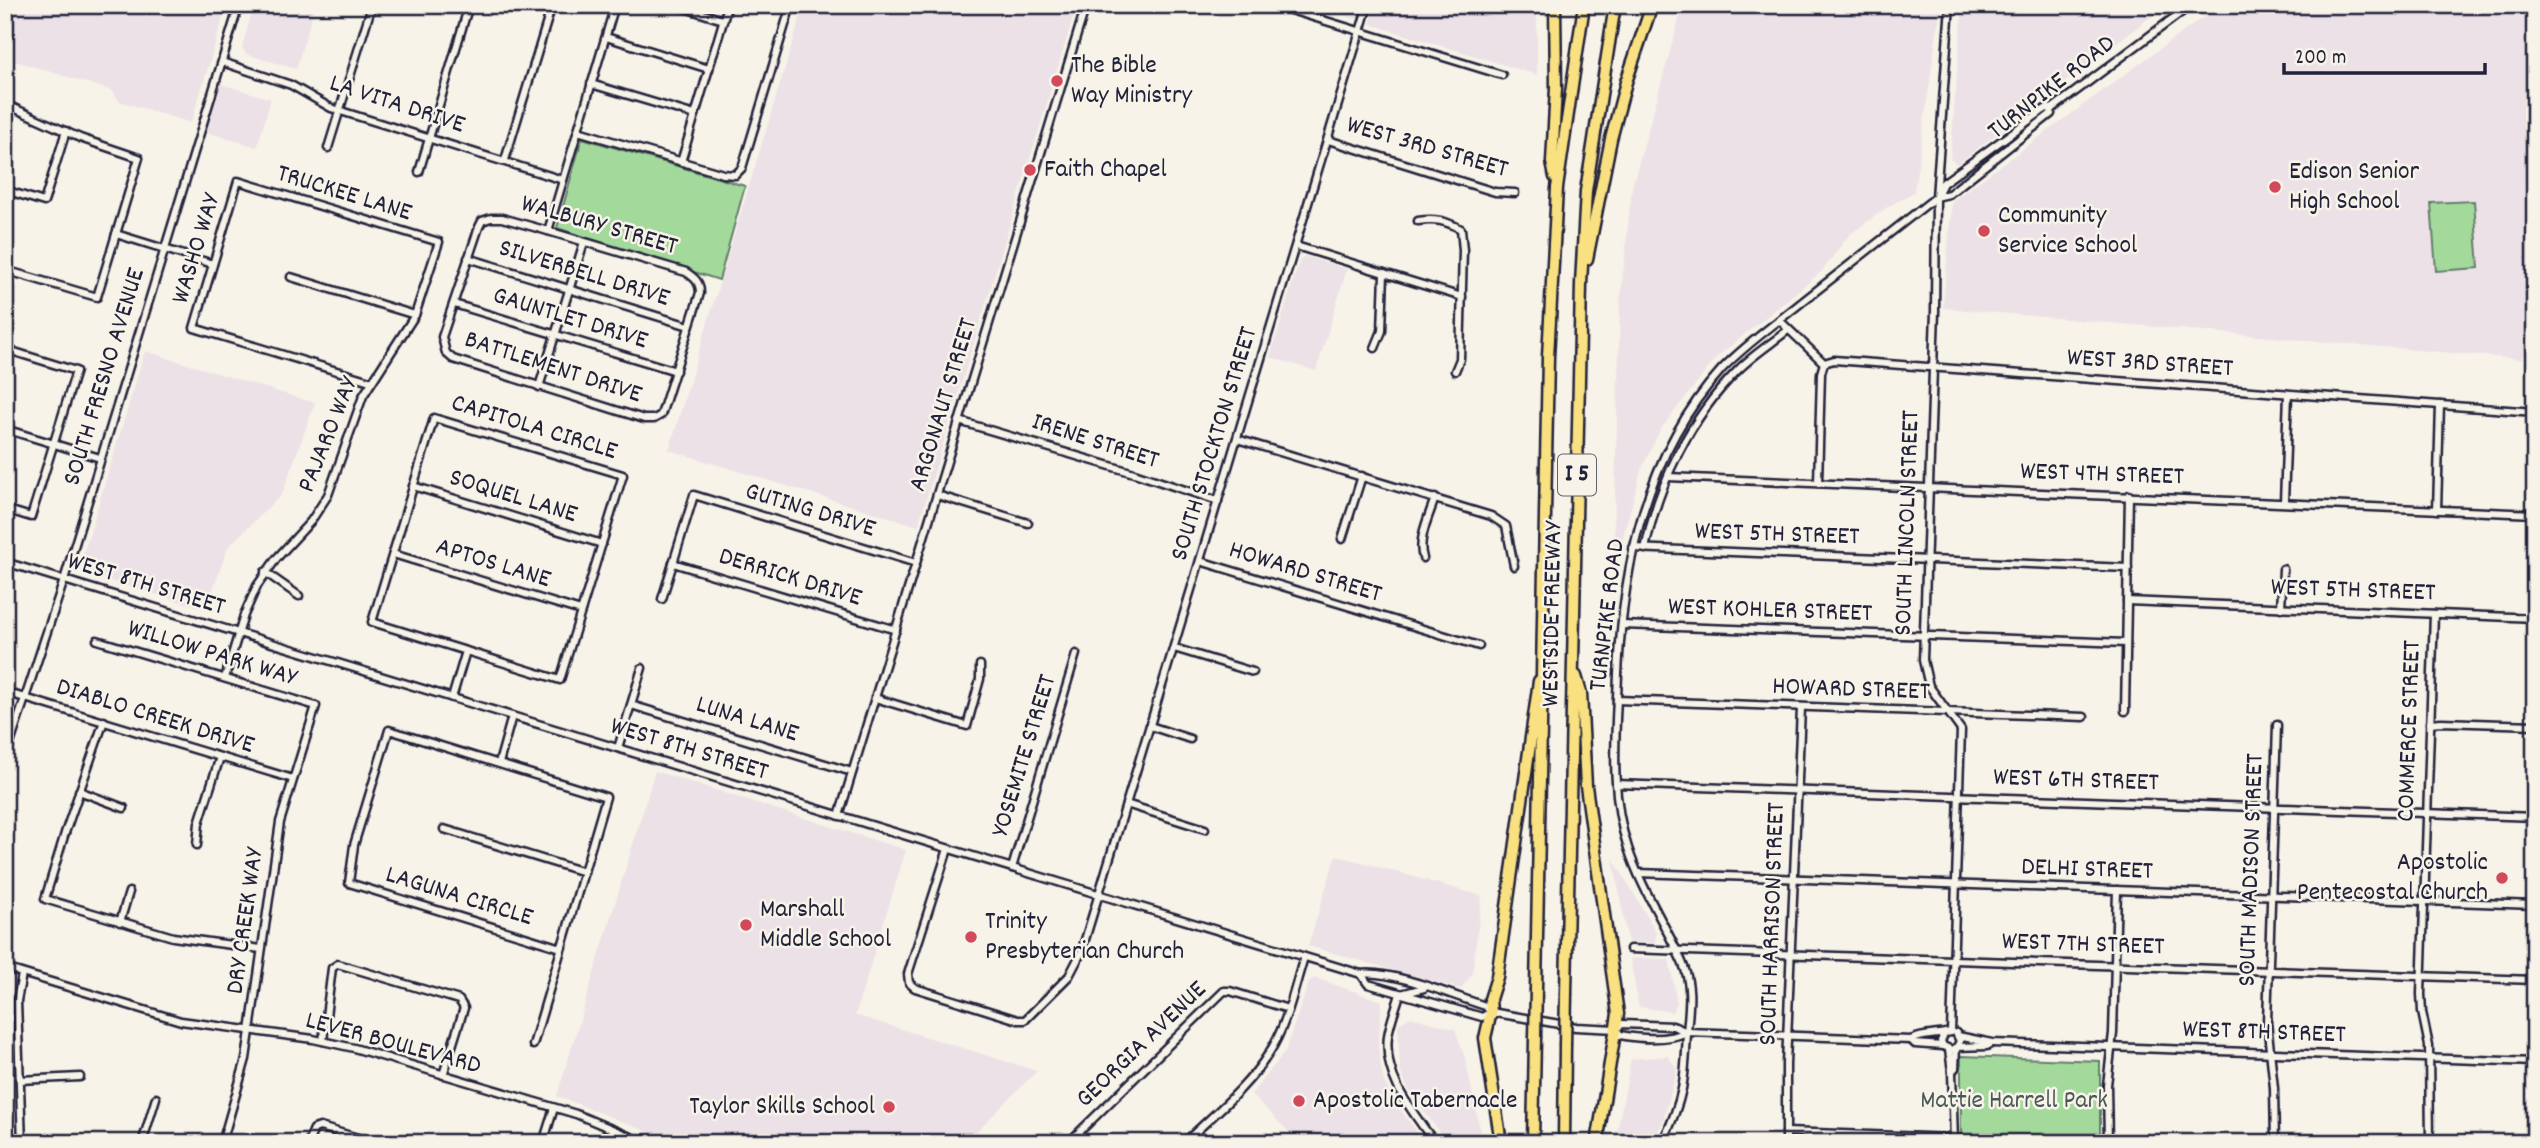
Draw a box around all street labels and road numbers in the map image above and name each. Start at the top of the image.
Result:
street label: TURNPIKE ROAD [1980,26,2124,150]
street label: LA VITA DRIVE [325,66,470,144]
street label: WEST 3RD STREET [1342,107,1513,189]
street label: TRUCKEE LANE [272,156,416,232]
street label: WALBURY STREET [516,186,682,266]
street label: WASHO WAY [163,188,232,309]
street label: SILVERBELL DRIVE [494,230,674,318]
street label: SOUTH FRESNO AVENUE [54,264,156,490]
street label: GAUNTLET DRIVE [488,278,652,360]
street label: ARGONAUT STREET [900,313,988,496]
street label: BATTLEMENT DRIVE [460,322,647,414]
street label: SOUTH STOCKTON STREET [1162,322,1268,566]
street label: WEST 3RD STREET [2066,340,2235,388]
street label: PAJARO WAY [289,370,370,498]
street label: CAPITOLA CIRCLE [446,385,622,471]
street label: IRENE STREET [1027,404,1164,480]
street label: SOUTH LINCOLN STREET [1886,409,1930,637]
road number: I 5 [1558,454,1596,496]
street label: WEST 4TH STREET [2020,454,2185,496]
street label: SOQUEL LANE [444,460,582,534]
street label: GUTING DRIVE [740,474,880,548]
street label: WEST 5TH STREET [1694,514,1861,556]
street label: WESTSIDE FREEWAY [1533,519,1573,707]
street label: APTOS LANE [431,529,555,599]
street label: HOWARD STREET [1224,532,1386,614]
street label: TURNPIKE ROAD [1580,537,1636,693]
street label: DERRICK DRIVE [714,539,866,617]
street label: WEST 8TH STREET [63,543,230,627]
street label: WEST 5TH STREET [2270,570,2437,612]
street label: WEST KOHLER STREET [1667,589,1873,633]
street label: WILLOW PARK WAY [123,611,303,698]
street label: COMMERCE STREET [2388,639,2432,823]
street label: DIABLO CREEK DRIVE [52,669,259,765]
street label: HOWARD STREET [1771,669,1931,711]
street label: YOSEMITE STREET [983,670,1067,842]
street label: LUNA LANE [691,687,803,753]
street label: WEST 8TH STREET [606,708,773,792]
street label: SOUTH MADISON STREET [2229,752,2275,987]
street label: WEST 6TH STREET [1993,760,2160,802]
street label: SOUTH HARRISON STREET [1750,801,1796,1046]
street label: DRY CREEK WAY [217,844,275,996]
street label: DELHI STREET [2021,849,2154,891]
street label: LAGUNA CIRCLE [381,857,537,937]
street label: WEST 7TH STREET [2001,924,2166,966]
street label: GEORGIA AVENUE [1068,973,1216,1117]
street label: LEVER BOULEVARD [301,1003,485,1085]
street label: WEST 8TH STREET [2182,1012,2347,1054]

